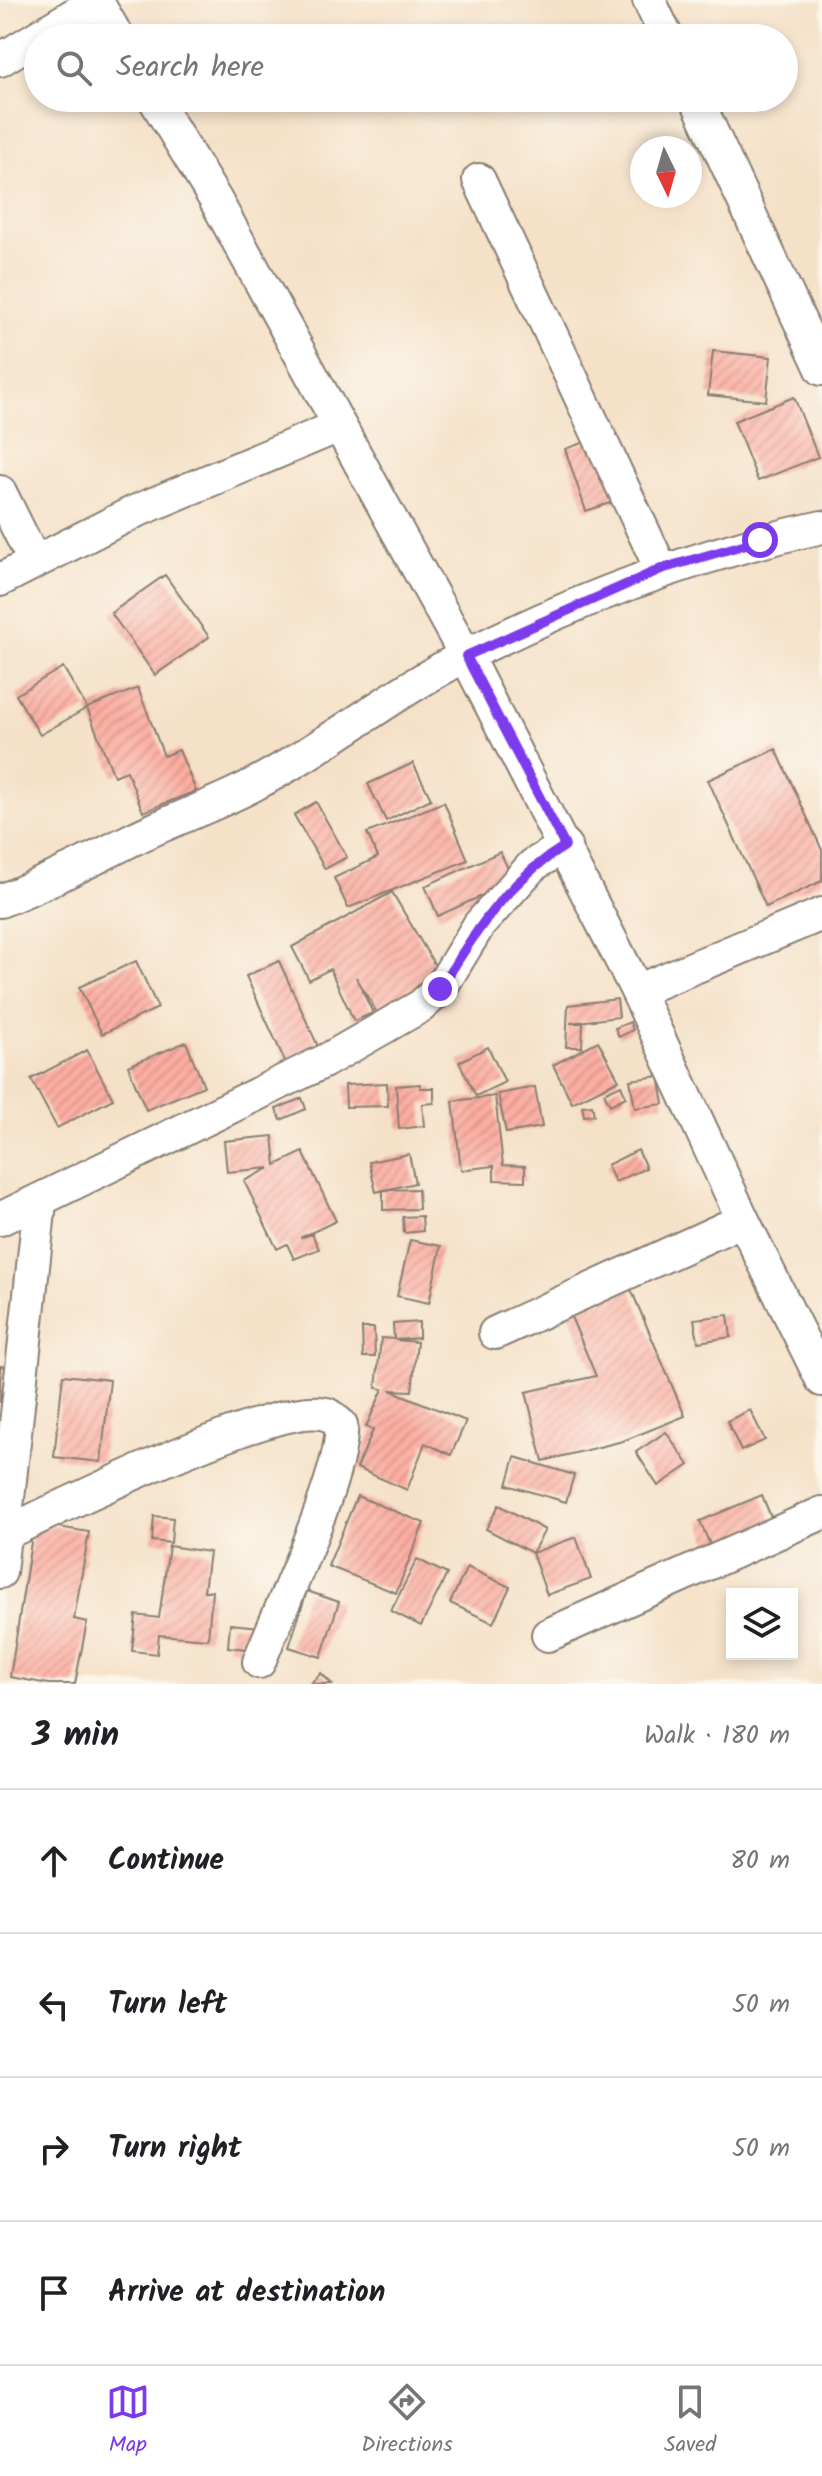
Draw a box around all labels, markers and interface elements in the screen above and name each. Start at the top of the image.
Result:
search box [24,24,798,112]
text: Search here [116,44,264,92]
icon: search [52,46,96,90]
north arrow [630,136,702,208]
route start [742,522,778,558]
route end [422,971,458,1007]
map controls [726,1588,798,1660]
button: layers [726,1588,798,1660]
text: 3 min [32,1709,119,1763]
text: Walk · 180 m [644,1715,790,1757]
text: Continue [108,1837,224,1885]
icon: ahead [32,1839,76,1883]
text: 80 m [730,1840,790,1882]
text: Turn left [108,1981,227,2029]
icon: left [32,1983,76,2027]
text: 50 m [732,1984,790,2026]
text: Turn right [108,2125,241,2173]
icon: right [32,2127,76,2171]
text: 50 m [732,2128,790,2170]
text: Arrive at destination [108,2269,385,2317]
icon: arrive [32,2271,76,2315]
tab: Map [106,2380,150,2463]
tab: Directions [361,2380,453,2463]
tab: Saved [664,2380,716,2463]

